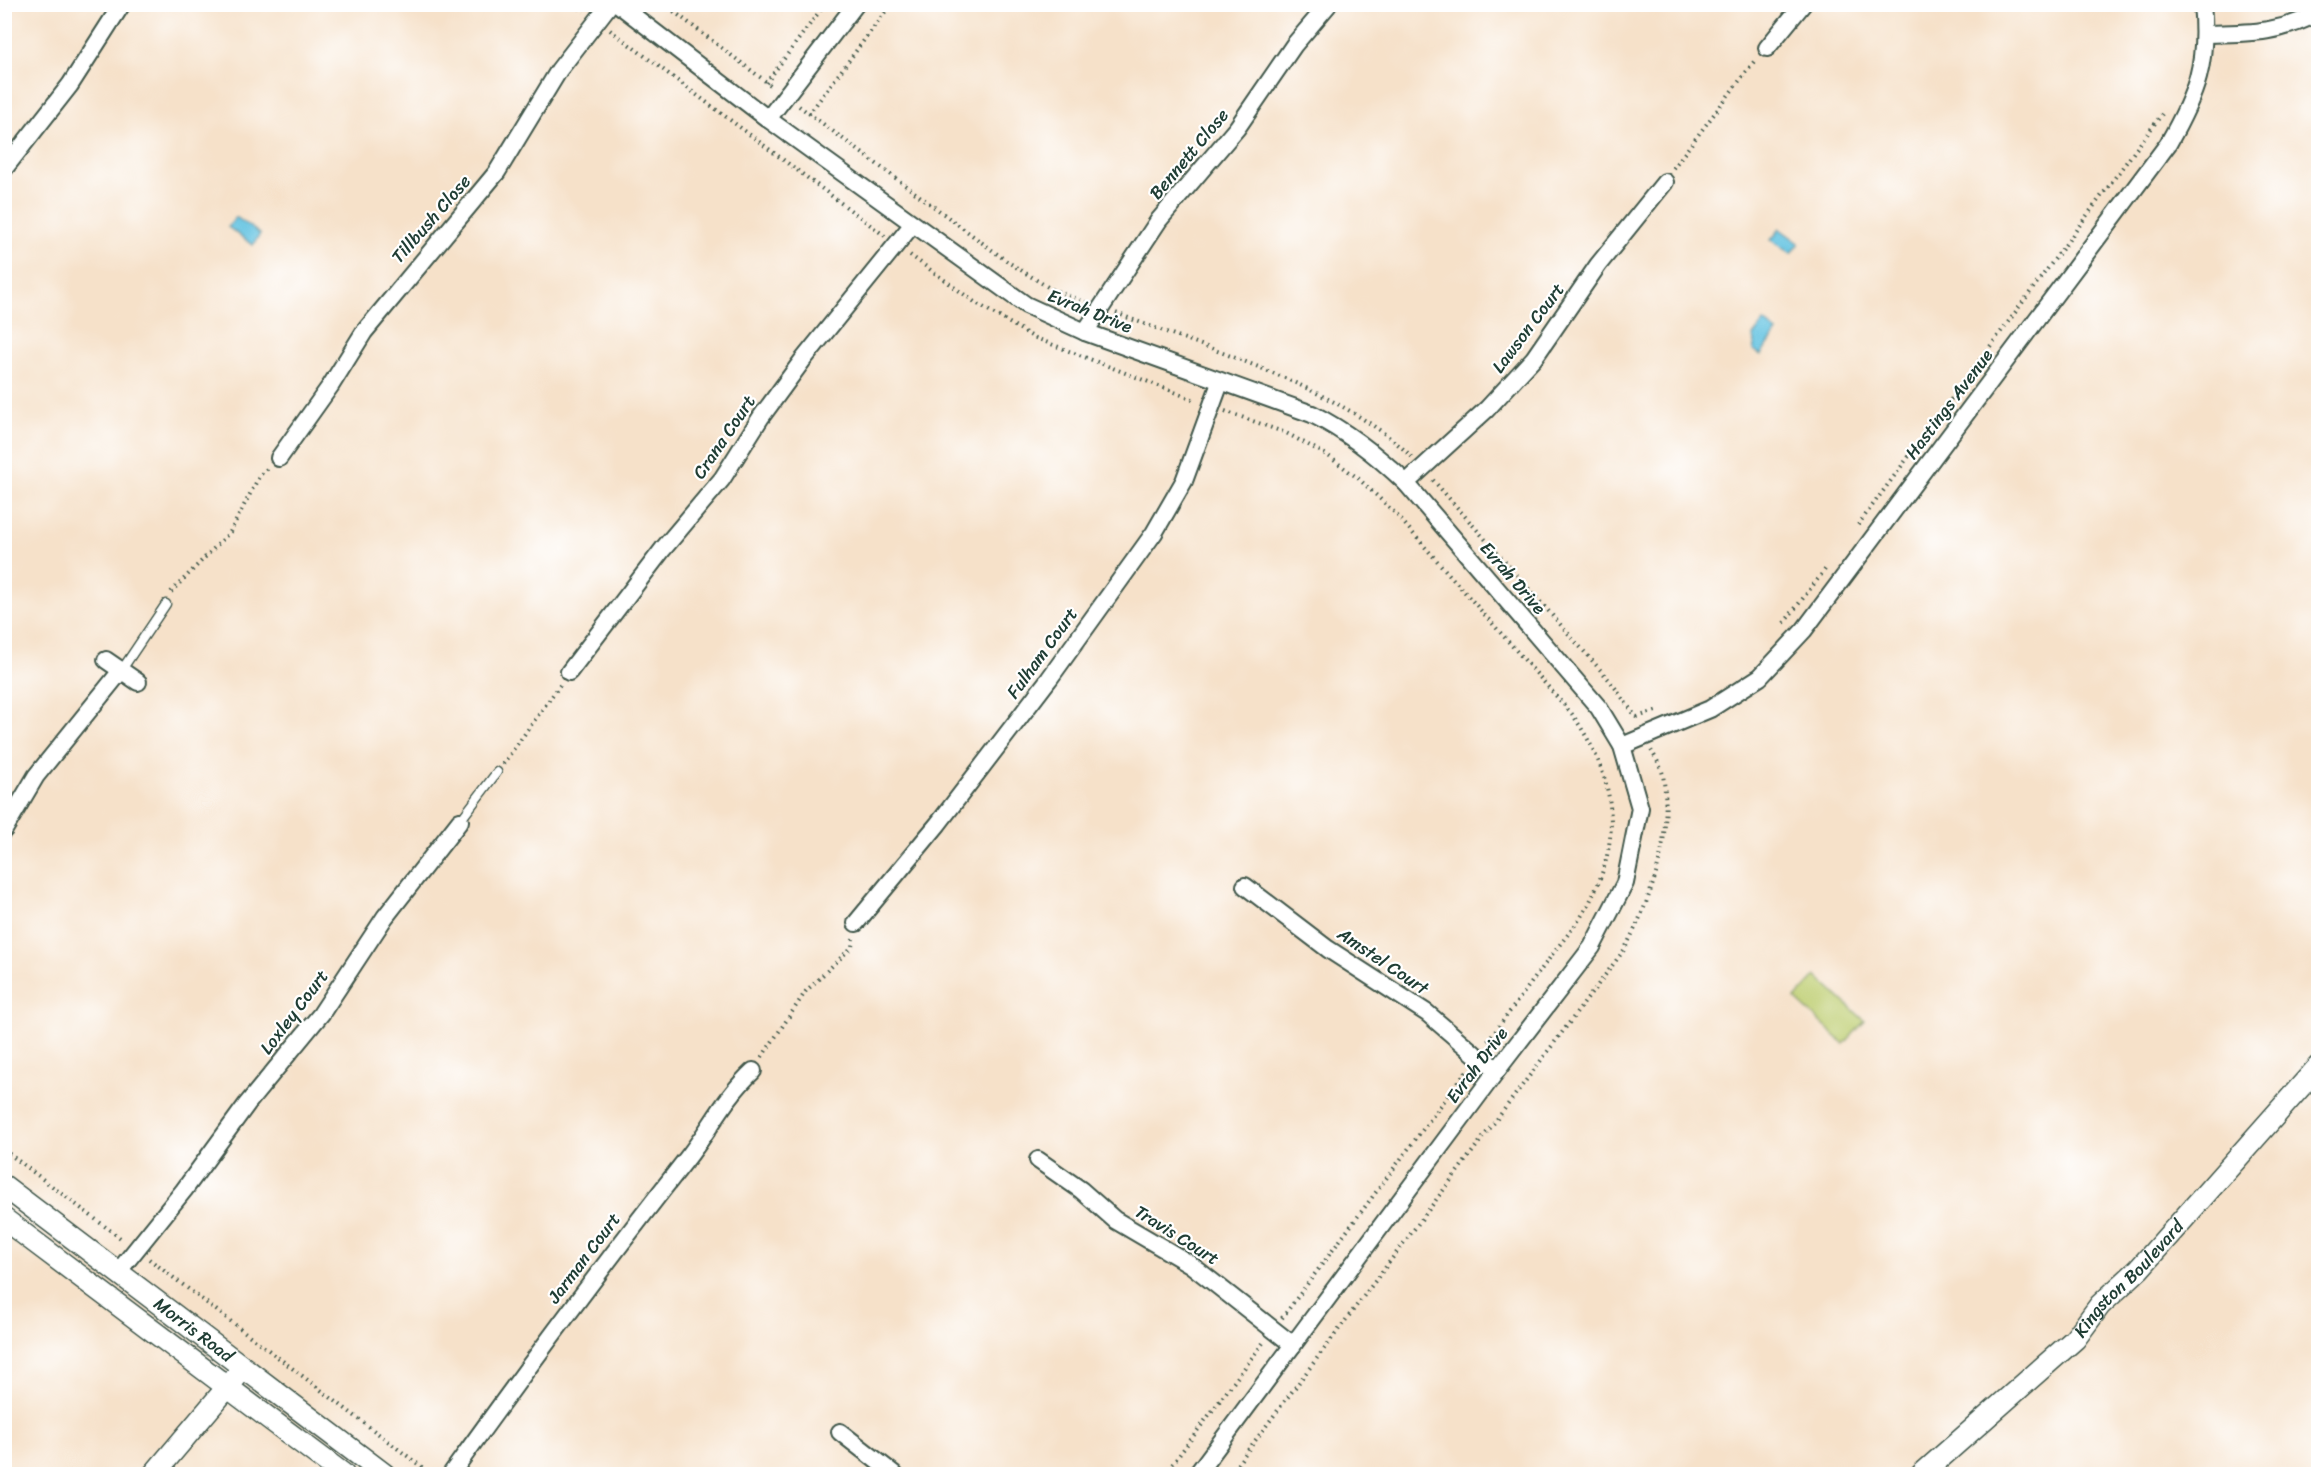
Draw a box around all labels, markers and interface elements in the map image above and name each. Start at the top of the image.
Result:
street label: Bennett Close [1141,101,1237,207]
street label: Tillbush Close [383,167,479,271]
street label: Lawson Court [1483,276,1573,380]
street label: Evrah Drive [1043,279,1138,343]
street label: Hastings Avenue [1896,341,2002,466]
street label: Crana Court [684,388,764,486]
street label: Evrah Drive [1472,534,1554,622]
street label: Fulham Court [998,600,1086,706]
street label: Amstel Court [1330,918,1436,1004]
street label: Loxley Court [251,962,337,1062]
street label: Evrah Drive [1437,1020,1517,1110]
street label: Travis Court [1128,1196,1226,1274]
street label: Jarman Court [538,1205,629,1311]
street label: Kingston Boulevard [2065,1211,2193,1345]
street label: Morris Road [147,1289,242,1372]

